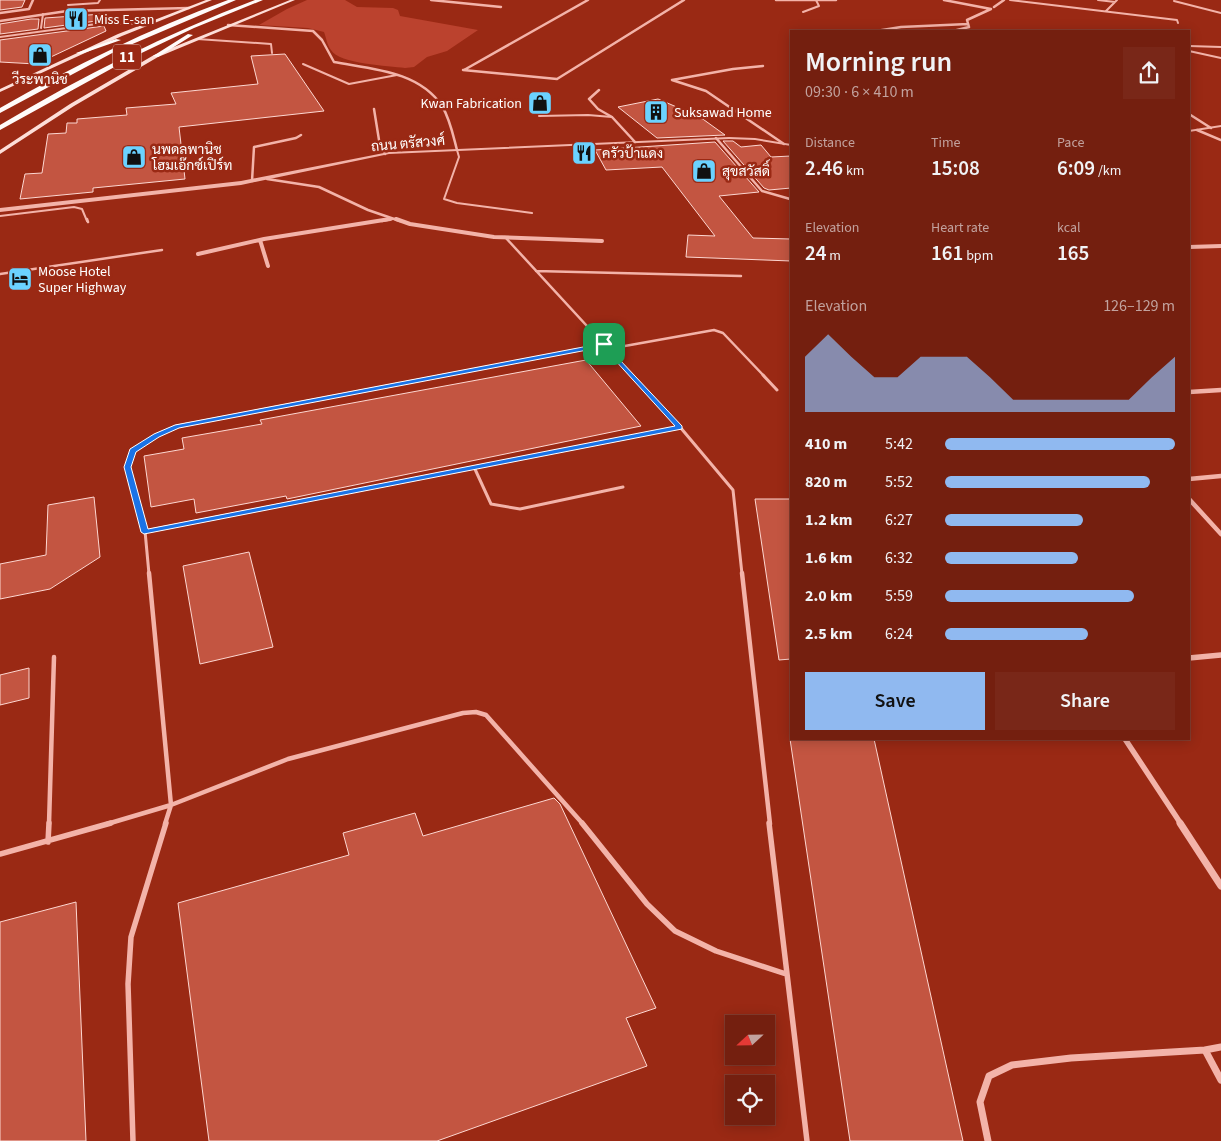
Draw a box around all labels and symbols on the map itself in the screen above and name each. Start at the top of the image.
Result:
restaurant icon: Miss E-san [63,6,89,32]
place label: Miss E-san [94,10,154,30]
shop icon: วีระพานิช [27,42,53,68]
road number: 11 [113,44,141,70]
place label: วีระพานิช [11,70,68,90]
shop icon: Kwan Fabrication [527,90,553,116]
place label: Kwan Fabrication [421,94,522,114]
building icon: Suksawad Home [643,99,669,125]
place label: Suksawad Home [674,103,772,123]
street label: ถนน ตรัสวงศ์ [370,131,446,157]
place label: นพดลพานิช โฮมเอ๊กซ์เปิร์ท [151,140,233,176]
restaurant icon: ครัวป้าแดง [571,140,597,166]
shop icon: นพดลพานิช โฮมเอ๊กซ์เปิร์ท [121,144,147,170]
place label: ครัวป้าแดง [602,144,663,164]
shop icon: สุขสวัสดิ์ [691,158,717,184]
place label: สุขสวัสดิ์ [722,159,770,182]
place label: Moose Hotel Super Highway [38,262,127,298]
hotel icon: Moose Hotel Super Highway [7,266,33,292]
pin [583,323,625,365]
north arrow [725,1015,775,1065]

